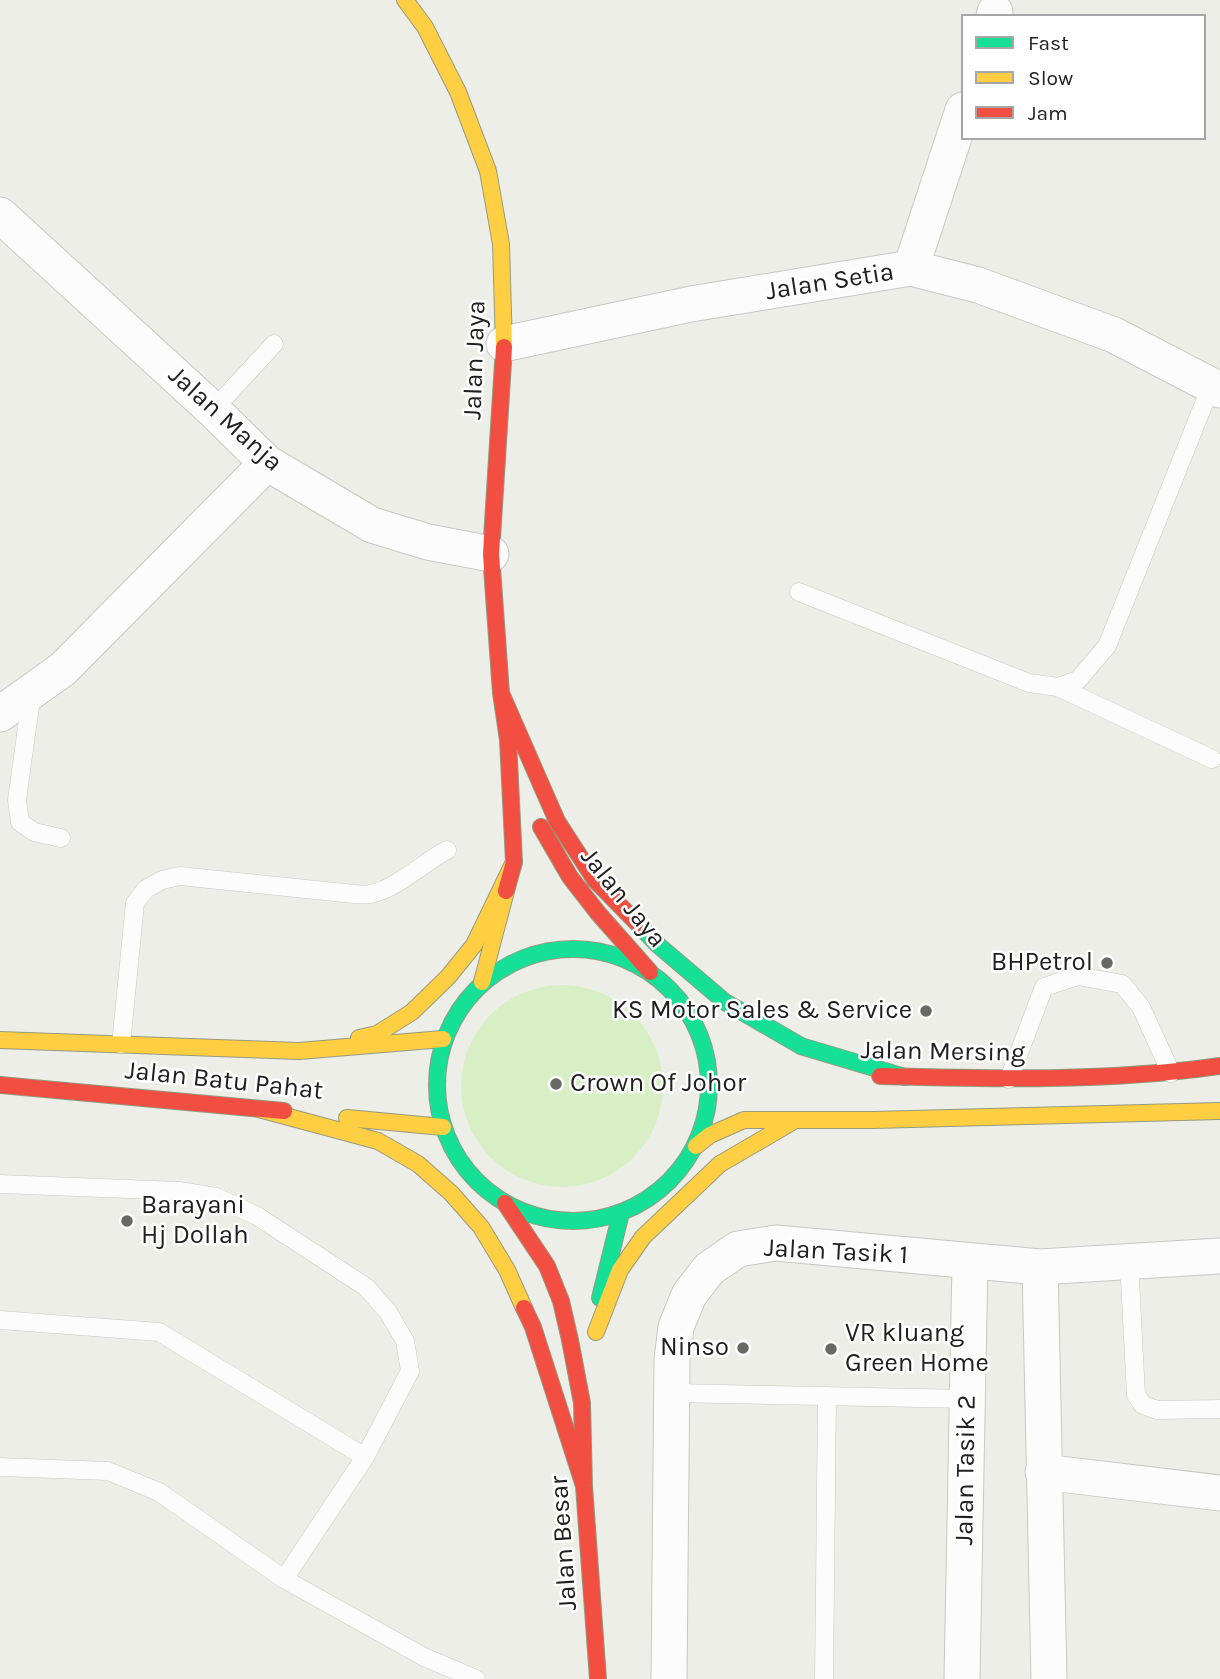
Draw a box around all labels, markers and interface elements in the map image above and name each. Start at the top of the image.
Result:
legend [961,14,1206,140]
text: Fast [1028,31,1069,55]
text: Slow [1028,66,1073,90]
text: Jam [1028,101,1068,125]
street label: Jalan Setia [764,256,896,308]
street label: Jalan Jaya [457,300,493,420]
street label: Jalan Manja [162,360,288,478]
street label: Jalan Jaya [573,842,673,954]
place label: BHPetrol [991,947,1093,979]
marker: BHPetrol [1099,955,1115,971]
place label: KS Motor Sales & Service [612,995,912,1027]
marker: KS Motor Sales & Service [918,1003,934,1019]
street label: Jalan Mersing [860,1035,1026,1069]
street label: Jalan Batu Pahat [123,1055,325,1107]
place label: Crown Of Johor [570,1068,746,1100]
marker: Crown Of Johor [548,1076,564,1092]
place label: Barayani Hj Dollah [141,1190,249,1252]
marker: Barayani Hj Dollah [119,1213,135,1229]
street label: Jalan Tasik 1 [763,1233,909,1271]
place label: VR kluang Green Home [845,1318,989,1380]
place label: Ninso [660,1332,729,1364]
marker: Ninso [735,1340,751,1356]
marker: VR kluang Green Home [823,1341,839,1357]
street label: Jalan Tasik 2 [949,1394,983,1546]
street label: Jalan Besar [544,1475,584,1611]

